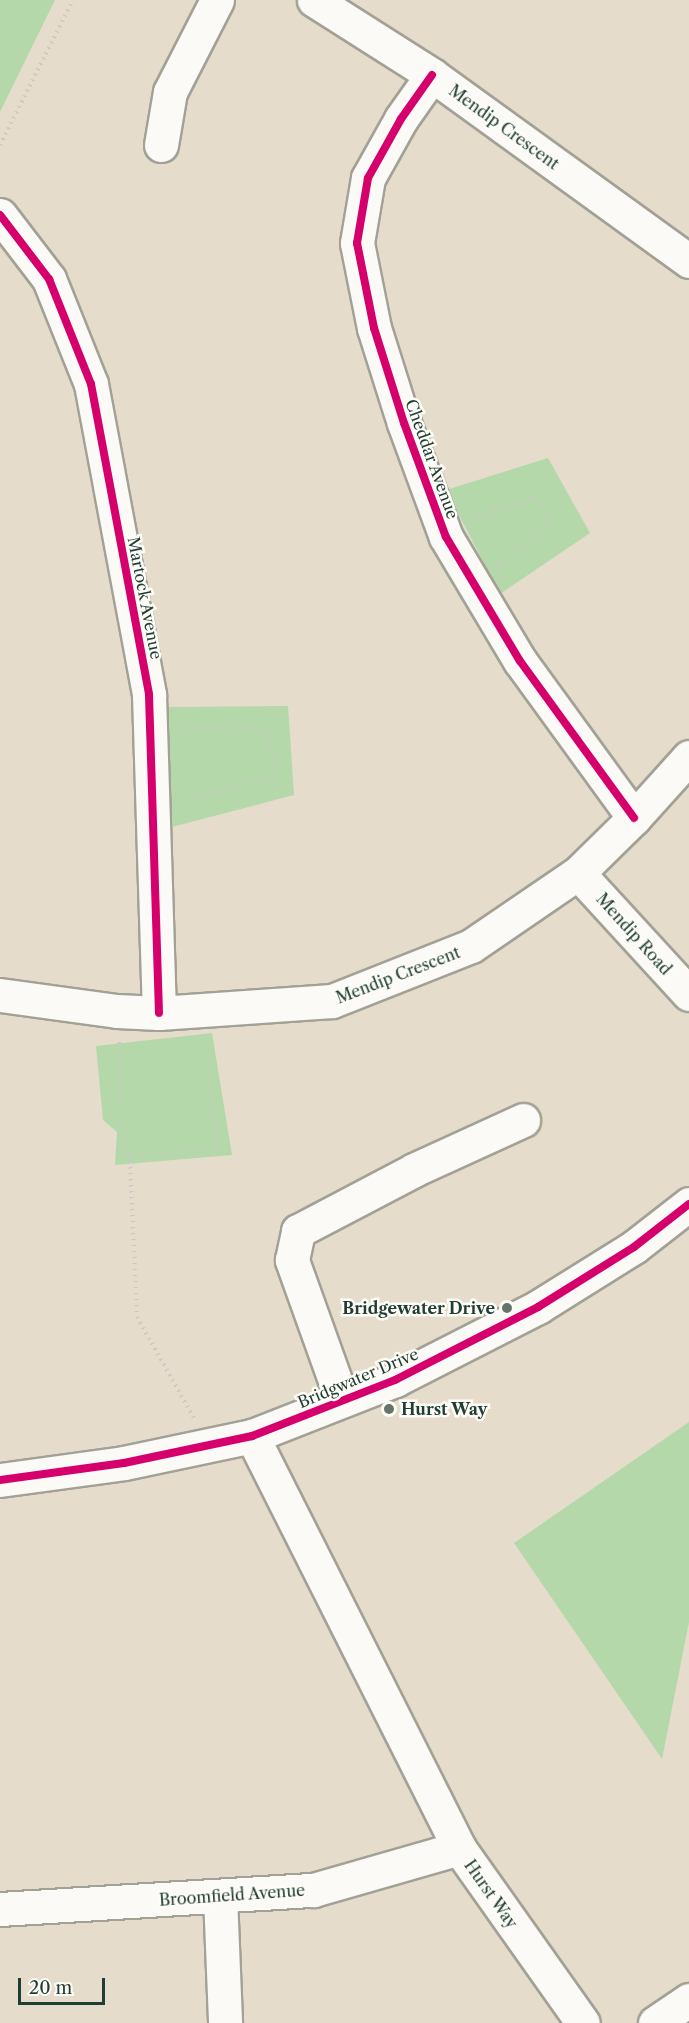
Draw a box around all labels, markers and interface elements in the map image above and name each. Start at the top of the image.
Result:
street label: Mendip Crescent [445,81,563,173]
street label: Cheddar Avenue [401,396,463,522]
street label: Martock Avenue [124,535,166,661]
street label: Mendip Road [592,889,676,979]
street label: Mendip Crescent [333,943,463,1007]
place label: Bridgewater Drive [342,1298,495,1318]
marker: Bridgewater Drive [500,1301,514,1315]
street label: Bridgwater Drive [295,1344,421,1412]
place label: Hurst Way [401,1399,488,1419]
marker: Hurst Way [382,1402,396,1416]
street label: Hurst Way [460,1856,522,1932]
street label: Broomfield Avenue [158,1880,306,1910]
scale bar [21,1966,108,2004]
text: 20 m [29,1977,72,1999]

